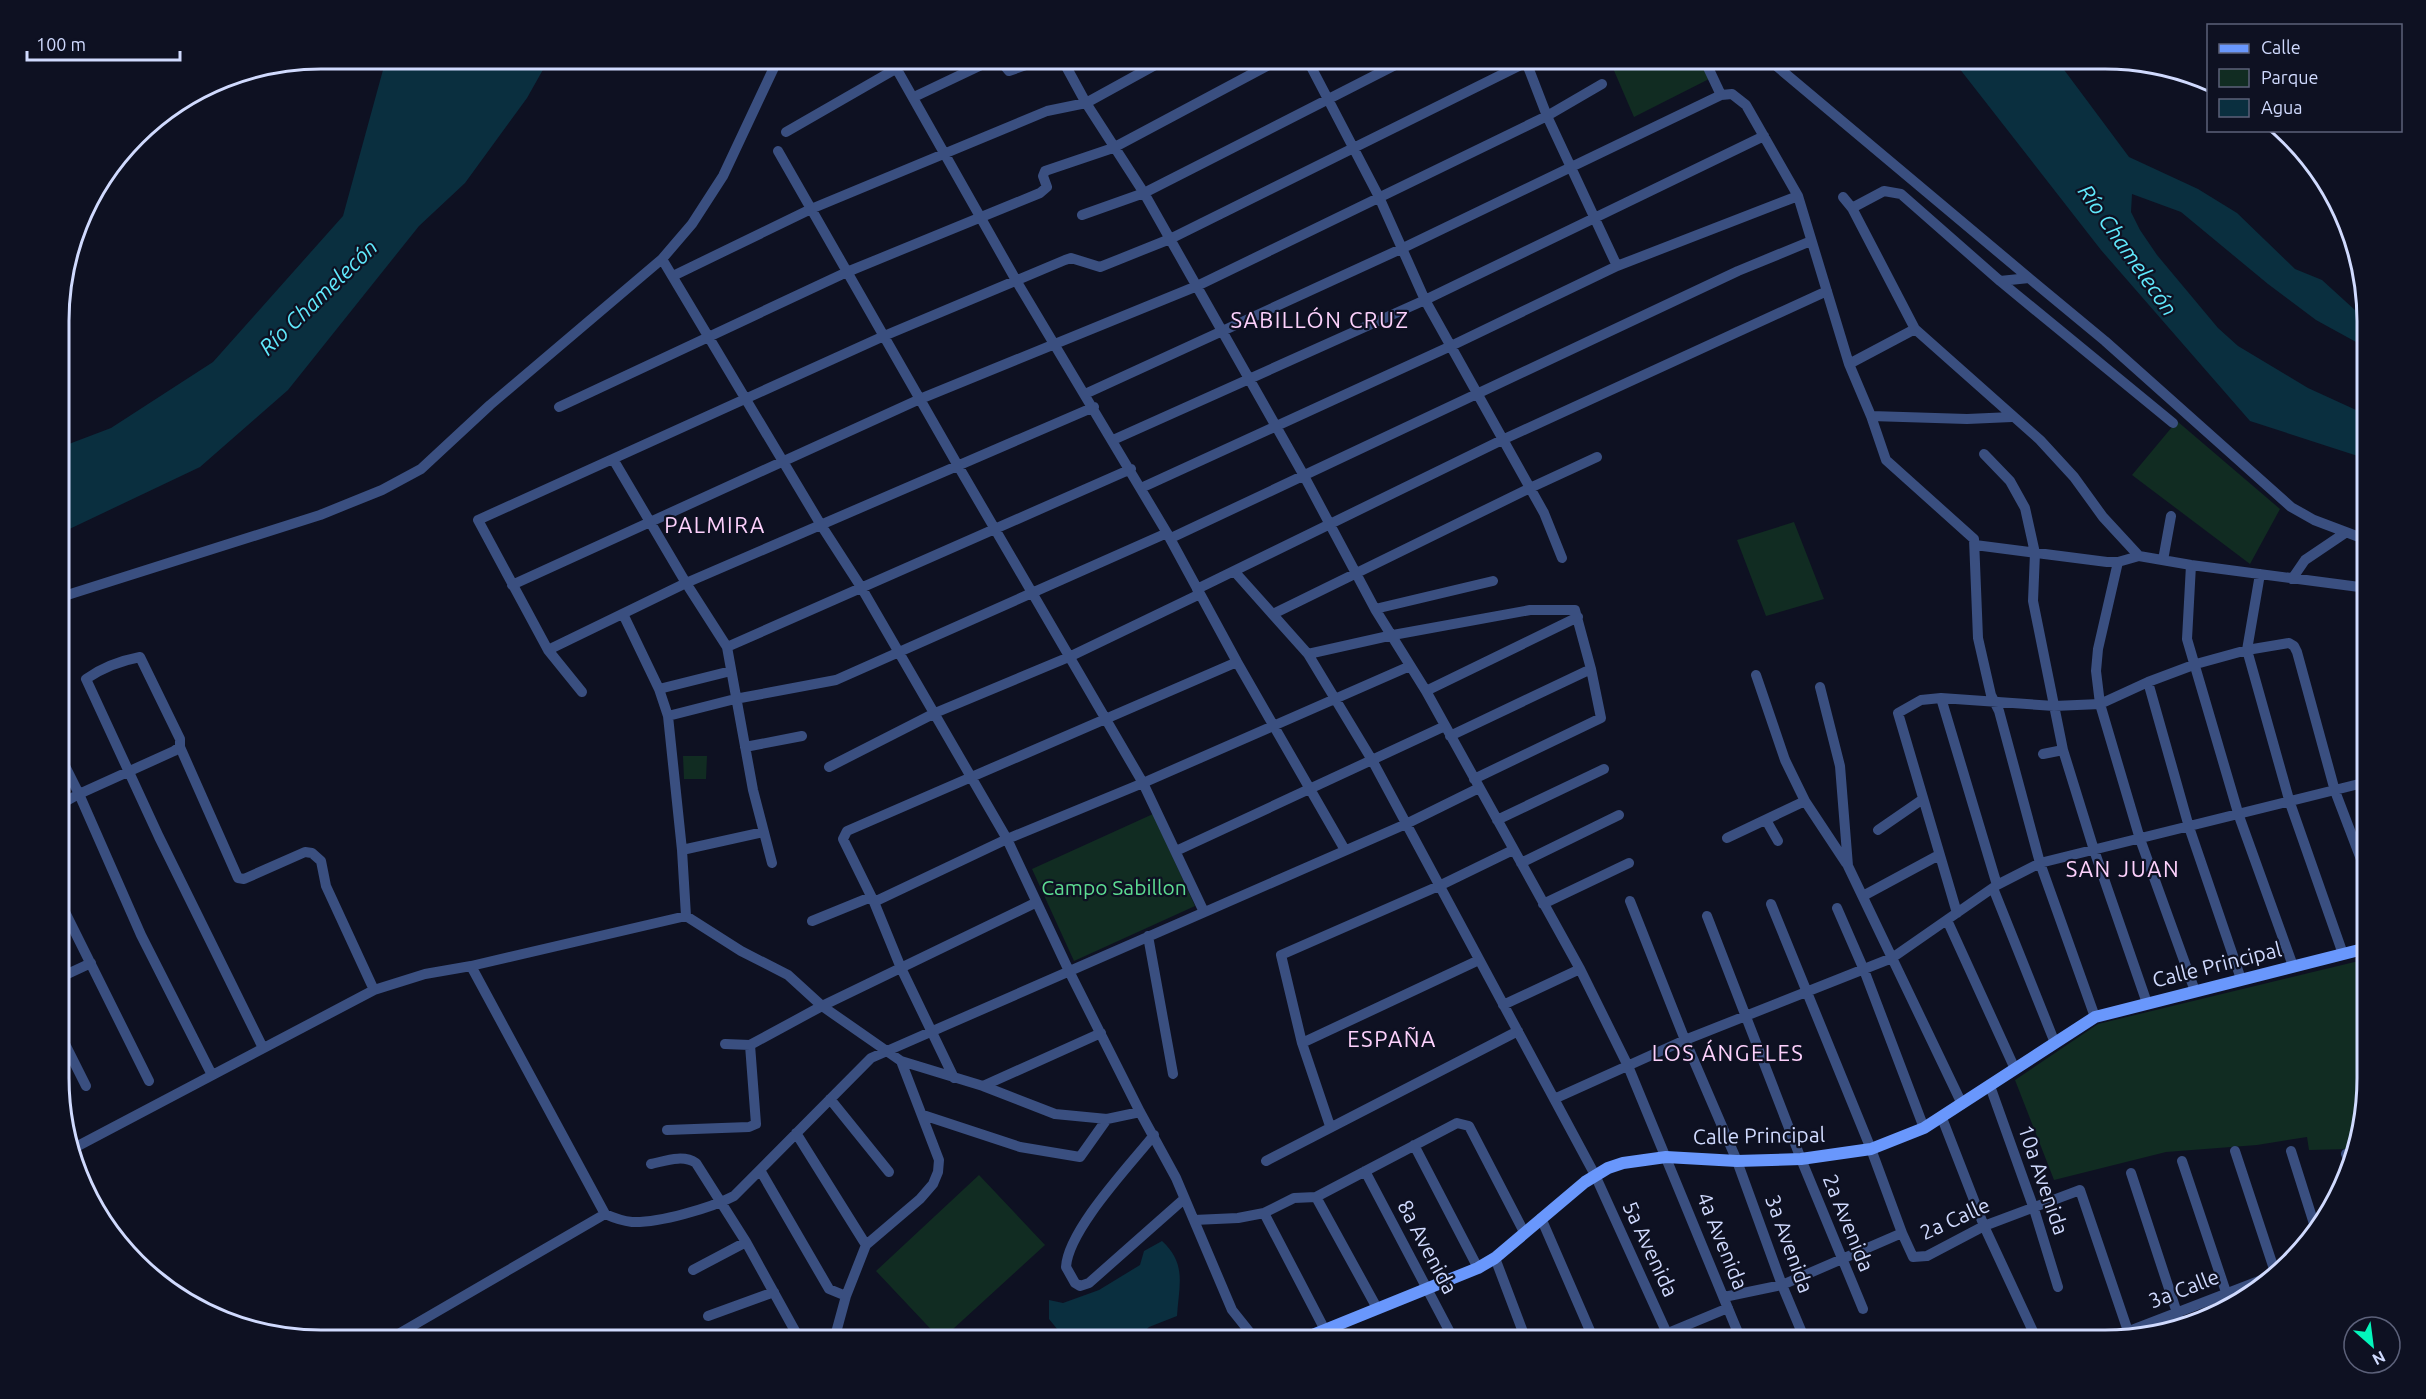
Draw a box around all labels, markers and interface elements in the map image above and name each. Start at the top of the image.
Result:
scale bar [27,24,180,62]
legend [2207,24,2402,132]
text: 100 m [36,34,86,54]
text: Calle [2261,37,2301,57]
text: Parque [2261,67,2318,87]
text: Agua [2261,97,2303,117]
water label: Río Chamelecón [2074,179,2183,320]
water label: Río Chamelecón [253,234,382,359]
district label: SABILLÓN CRUZ [1230,306,1410,332]
district label: PALMIRA [664,512,766,537]
district label: SAN JUAN [2066,856,2180,881]
park label: Campo Sabillon [1041,875,1187,899]
street label: Calle Principal [2150,936,2284,992]
district label: ESPAÑA [1347,1026,1437,1051]
district label: LOS ÁNGELES [1652,1039,1804,1065]
street label: Calle Principal [1693,1122,1825,1148]
street label: 10a Avenida [2014,1122,2074,1238]
street label: 2a Avenida [1819,1170,1879,1275]
street label: 4a Avenida [1693,1188,1753,1293]
street label: 3a Avenida [1761,1191,1819,1296]
street label: 2a Calle [1916,1192,1993,1244]
street label: 8a Avenida [1393,1196,1463,1298]
street label: 5a Avenida [1618,1197,1684,1300]
street label: 3a Calle [2145,1264,2222,1312]
north arrow [2342,1315,2402,1375]
text: N [2370,1347,2389,1369]

